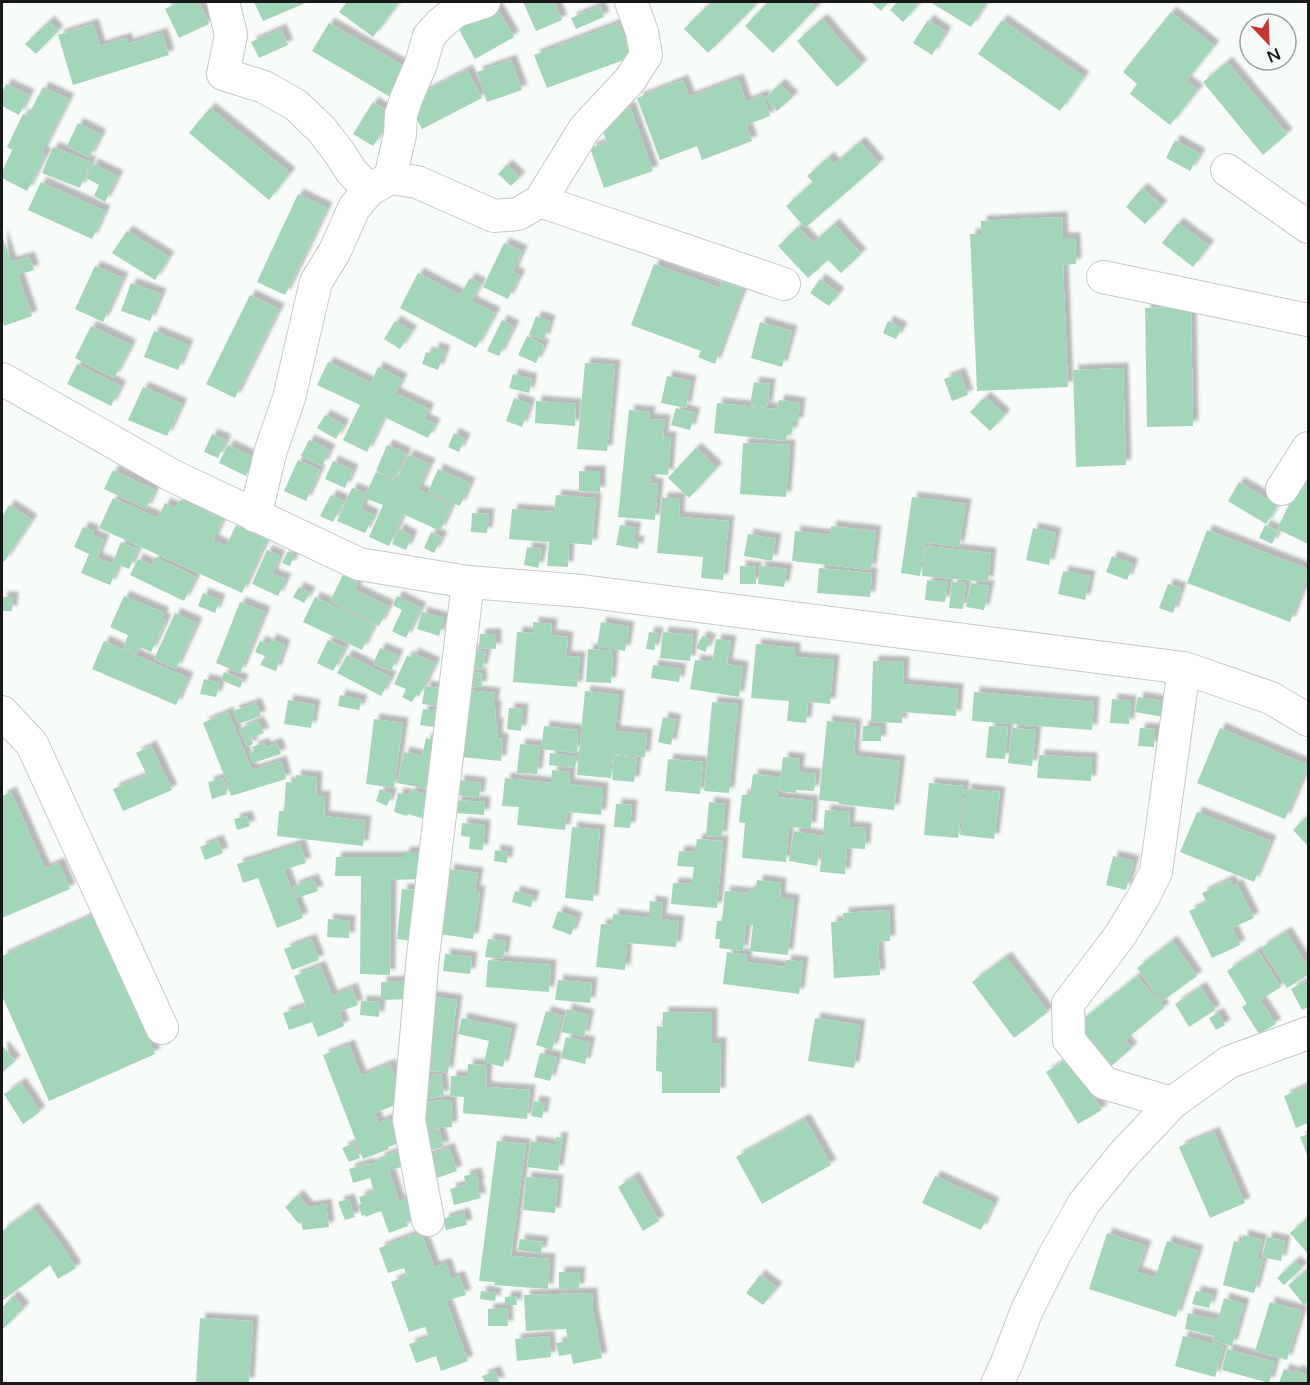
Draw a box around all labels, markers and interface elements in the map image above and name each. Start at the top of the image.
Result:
north arrow [1238,12,1298,72]
text: N [1264,43,1283,67]

